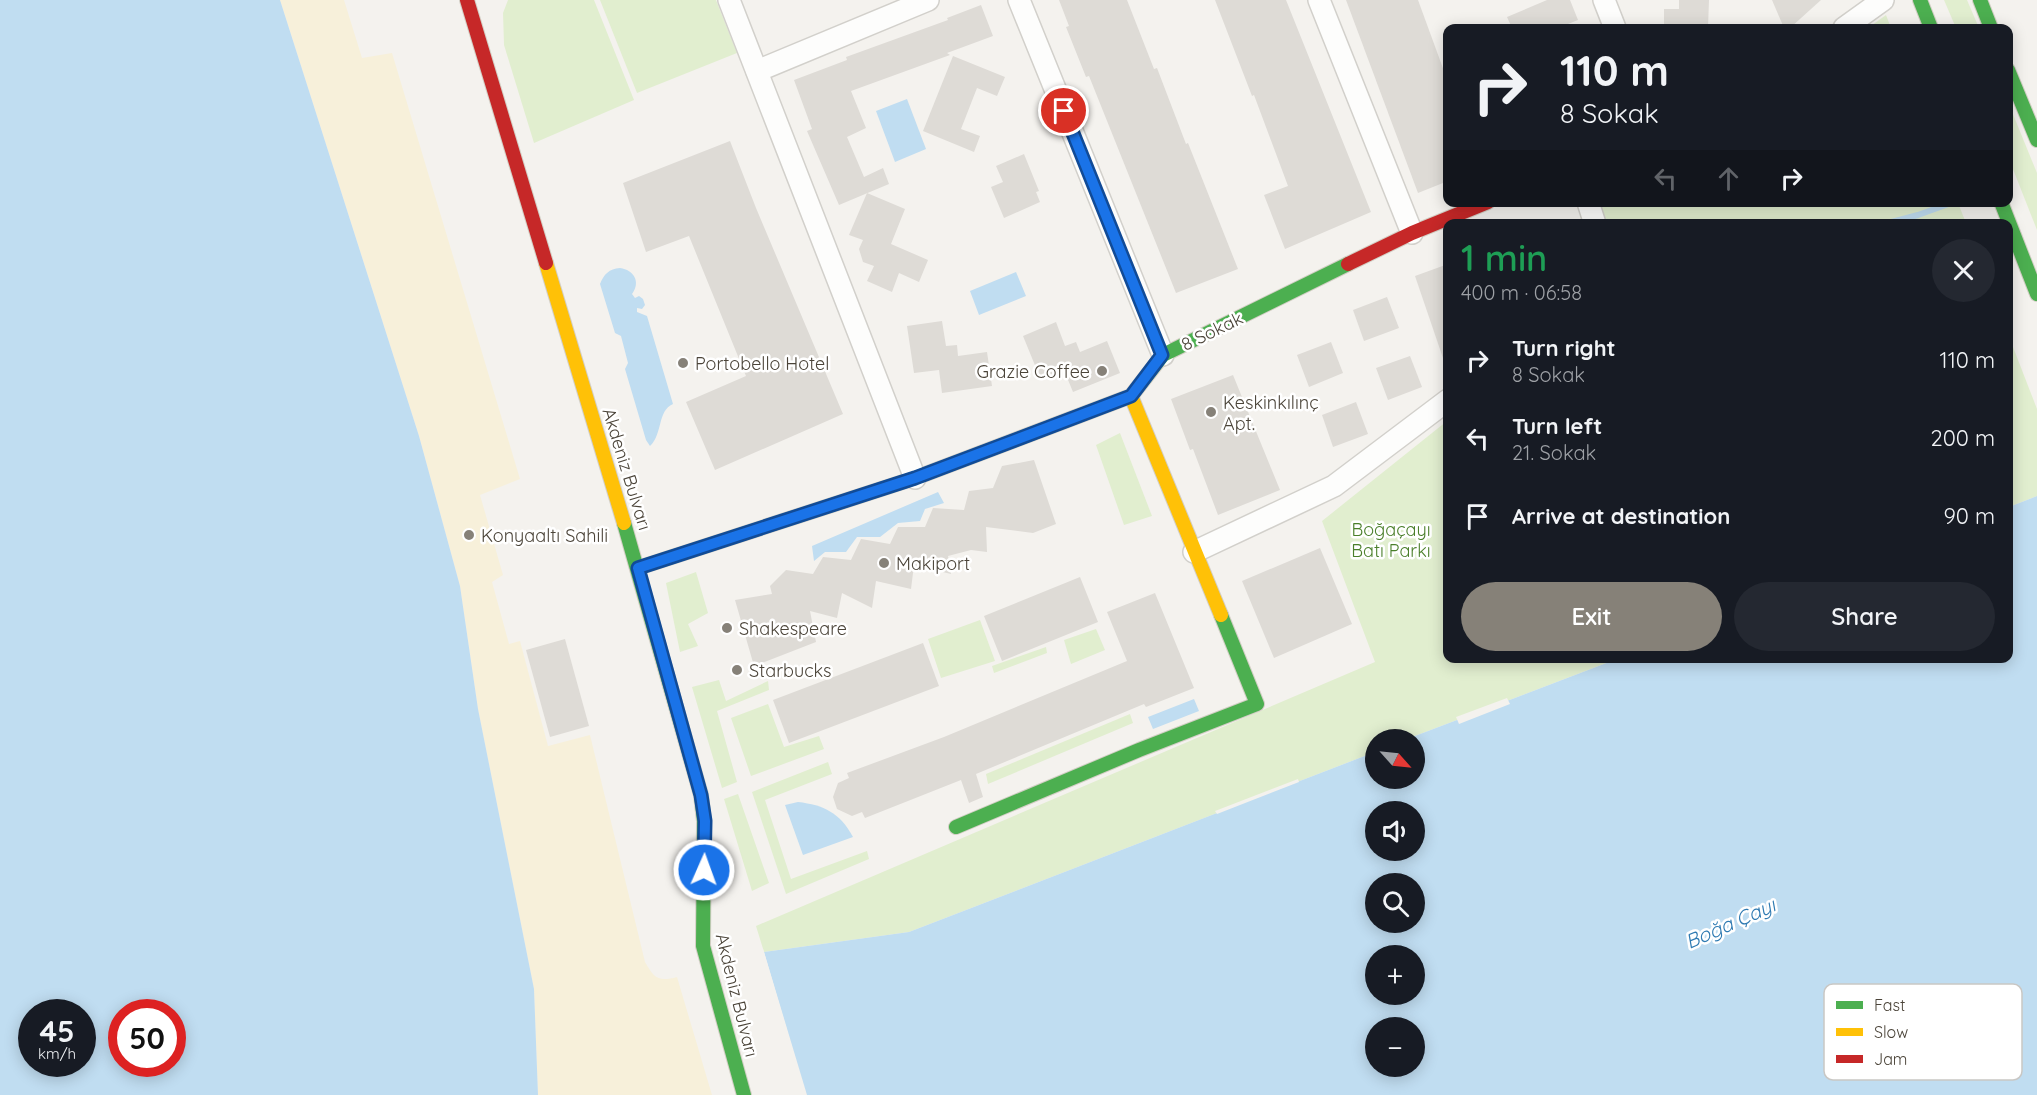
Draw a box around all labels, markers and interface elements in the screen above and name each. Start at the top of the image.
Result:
text: 110 m [1560,44,1669,97]
icon: right [1461,48,1539,126]
pin [1038,85,1089,136]
icon: arrive [1047,94,1080,127]
text: 8 Sokak [1560,96,1659,130]
icon: left [1649,162,1682,195]
icon: ahead [1712,162,1745,195]
icon: right [1775,162,1808,195]
text: 1 min [1461,235,1547,280]
button: close [1932,239,1995,302]
text: 400 m · 06:58 [1461,280,1582,305]
street label: 8 Sokak [1177,306,1247,356]
text: Turn right [1512,334,1616,362]
icon: right [1461,344,1494,377]
text: 110 m [1940,346,1995,374]
place label: Portobello Hotel [695,352,829,375]
marker: Portobello Hotel [676,356,690,370]
place label: Grazie Coffee [976,360,1090,383]
text: 8 Sokak [1512,362,1585,387]
marker: Grazie Coffee [1095,364,1109,378]
place label: Keskinkılınç Apt. [1223,391,1318,435]
street label: Akdeniz Bulvarı [597,405,657,533]
marker: Keskinkılınç Apt. [1204,405,1218,419]
text: Turn left [1512,412,1602,440]
icon: left [1461,422,1494,455]
text: 200 m [1931,424,1995,452]
text: 21. Sokak [1512,440,1596,465]
icon: arrive [1461,500,1494,533]
text: Arrive at destination [1512,502,1730,530]
text: 90 m [1944,502,1995,530]
park label: Boğaçayı Batı Parkı [1351,518,1431,562]
place label: Konyaaltı Sahili [481,524,608,547]
marker: Konyaaltı Sahili [462,528,476,542]
place label: Makiport [896,552,970,575]
marker: Makiport [877,556,891,570]
button: Exit [1461,582,1722,651]
button: Share [1734,582,1995,651]
place label: Shakespeare [739,617,847,640]
marker: Shakespeare [720,621,734,635]
place label: Starbucks [749,659,832,682]
marker: Starbucks [730,663,744,677]
north arrow [1365,729,1425,789]
map controls [1365,729,1425,1077]
button: sound [1365,801,1425,861]
position arrow [672,838,736,902]
button: search [1365,873,1425,933]
water label: Boğa Çayı [1681,891,1780,954]
street label: Akdeniz Bulvarı [711,931,763,1059]
button: + [1365,945,1425,1005]
legend [1824,984,2022,1080]
text: Fast [1874,995,1905,1015]
speed limit sign: 50 [108,999,186,1077]
text: 45 [40,1012,74,1050]
button: − [1365,1017,1425,1077]
text: Slow [1874,1022,1908,1042]
text: km/h [38,1044,76,1063]
text: Jam [1874,1049,1907,1069]

